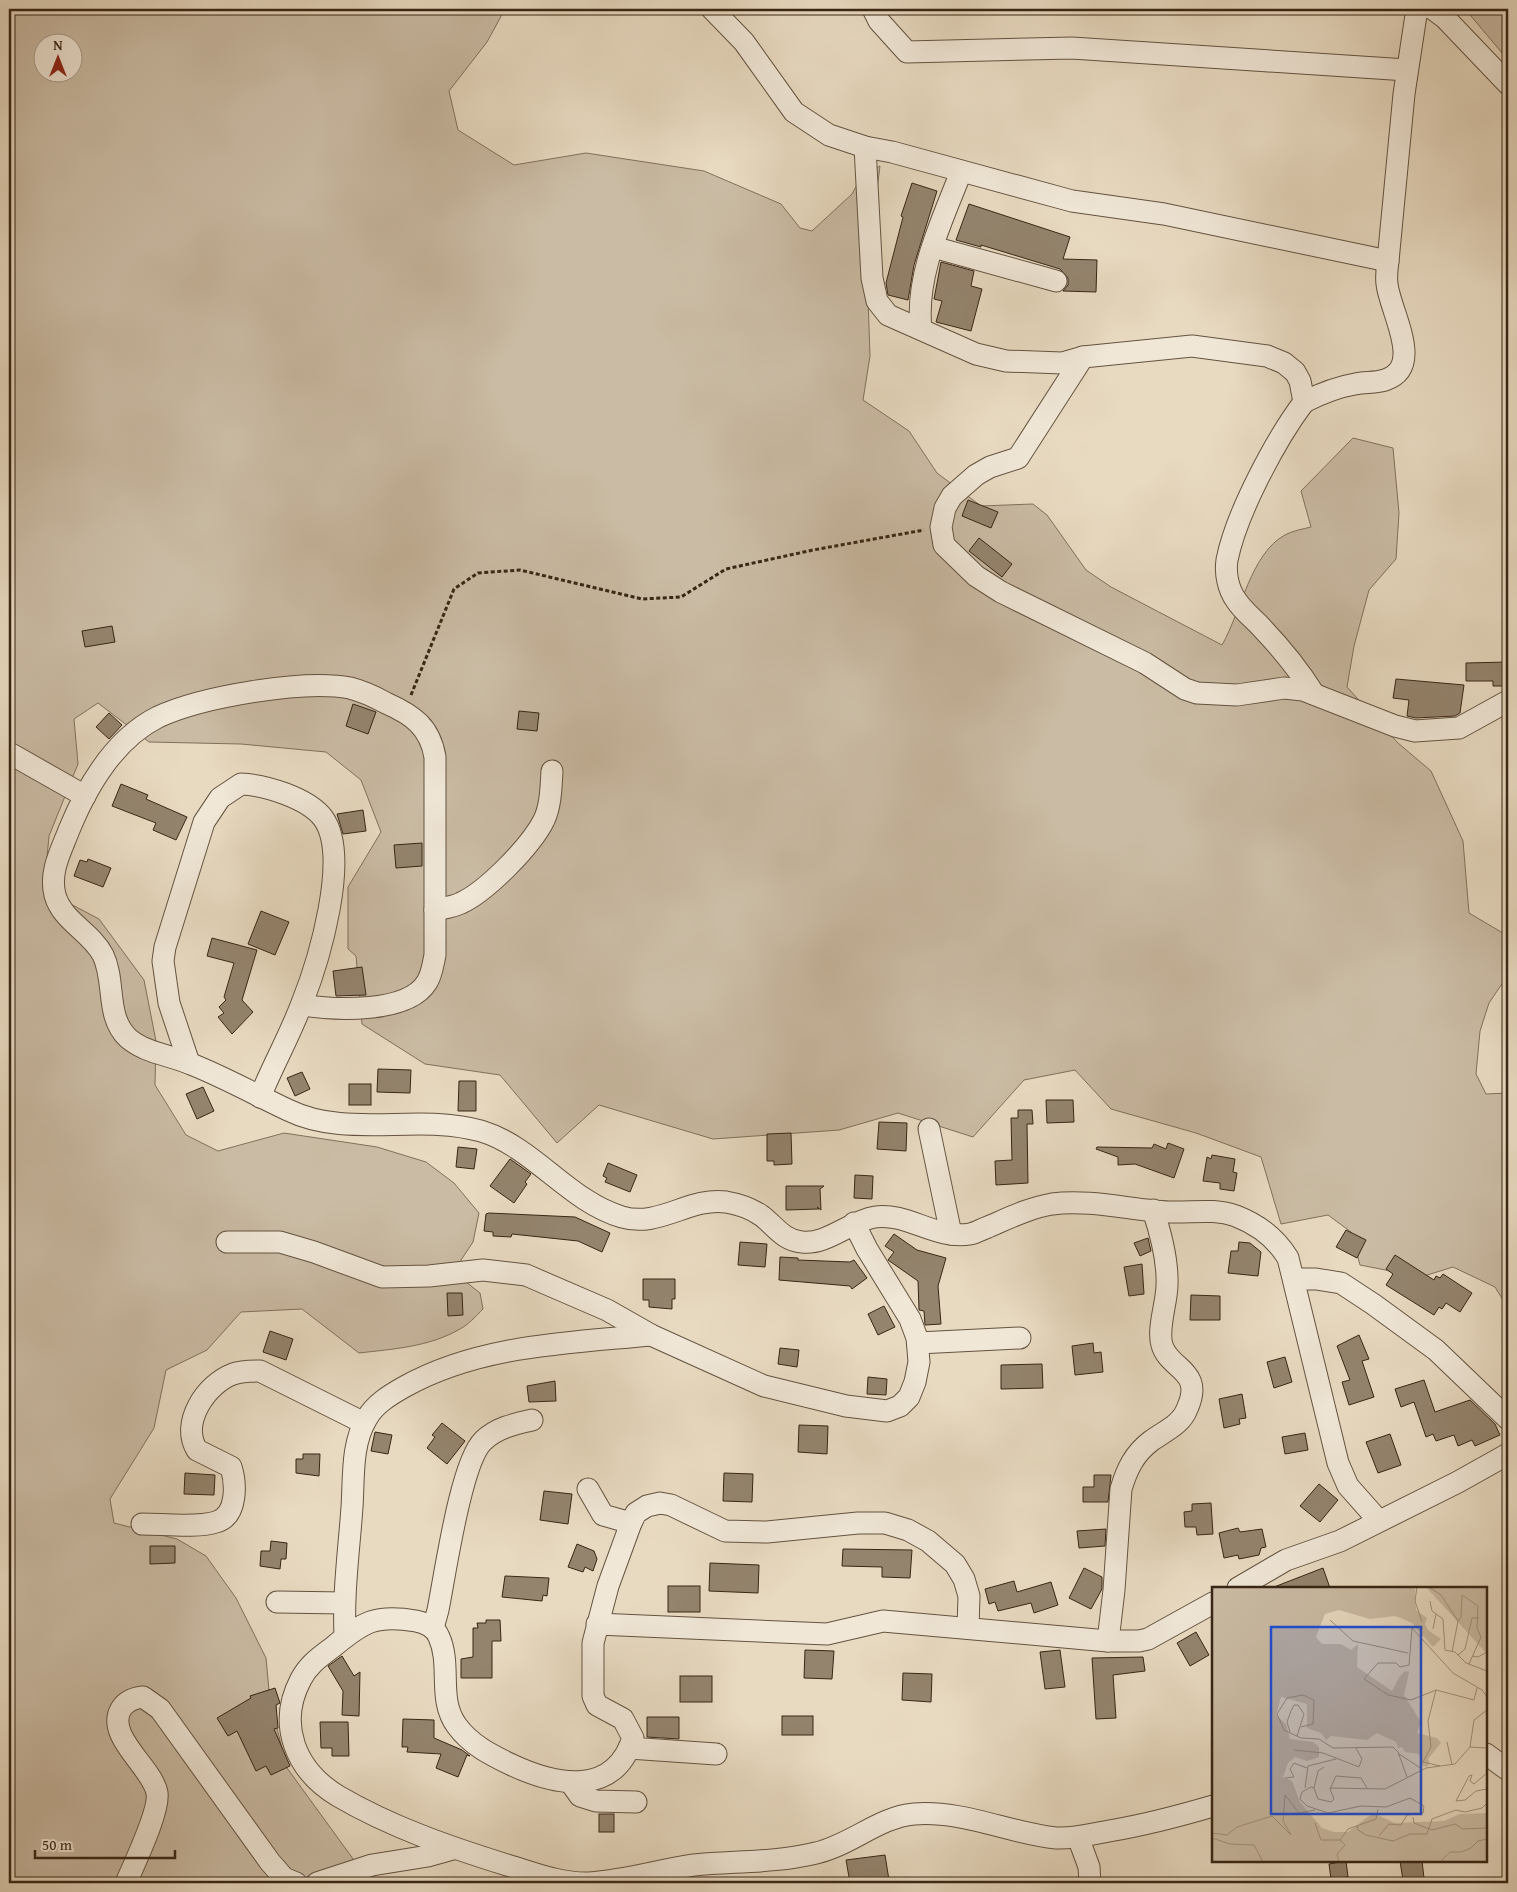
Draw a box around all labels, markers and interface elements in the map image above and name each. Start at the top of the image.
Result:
north arrow [32,32,82,82]
text: N [53,35,63,55]
inset map [1212,1587,1487,1862]
scale bar [35,1827,175,1859]
text: 50 m [42,1834,73,1855]

